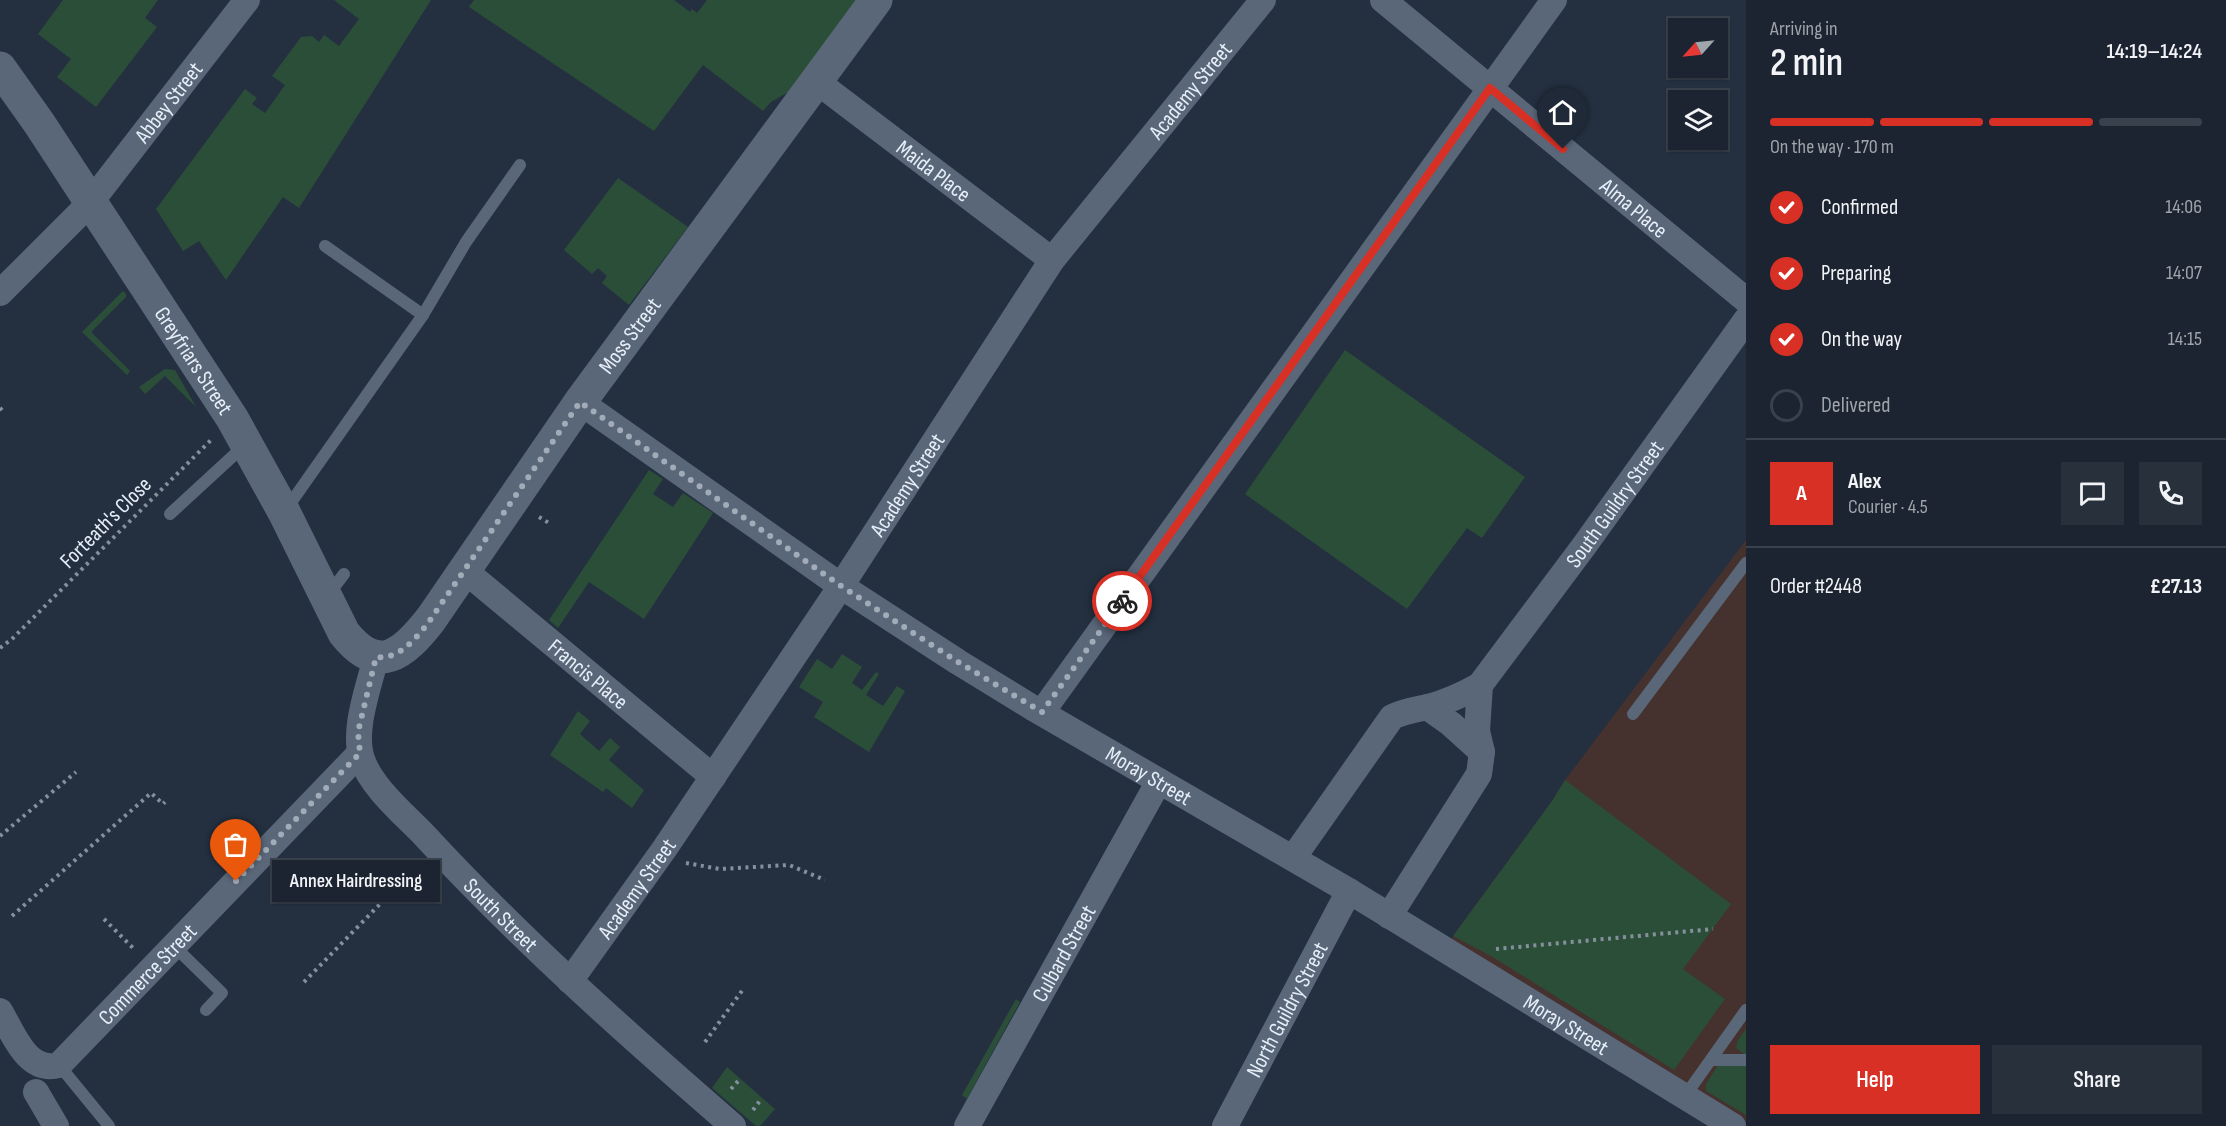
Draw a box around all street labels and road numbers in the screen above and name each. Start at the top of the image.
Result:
street label: Academy Street [1143,37,1239,146]
street label: Abbey Street [129,57,209,150]
street label: Maida Place [890,135,976,208]
street label: Alma Place [1593,173,1673,245]
street label: Moss Street [594,293,667,379]
street label: Greyfriars Street [148,302,238,420]
street label: Academy Street [864,428,951,543]
street label: South Guildry Street [1561,436,1670,573]
street label: Forteath's Close [55,472,157,574]
street label: Francis Place [542,634,633,716]
street label: Moray Street [1100,741,1196,812]
street label: Academy Street [592,833,683,945]
street label: South Street [457,873,543,958]
street label: Culbard Street [1027,900,1102,1007]
street label: Commerce Street [93,918,203,1031]
street label: North Guildry Street [1241,937,1335,1082]
street label: Moray Street [1518,989,1614,1062]

